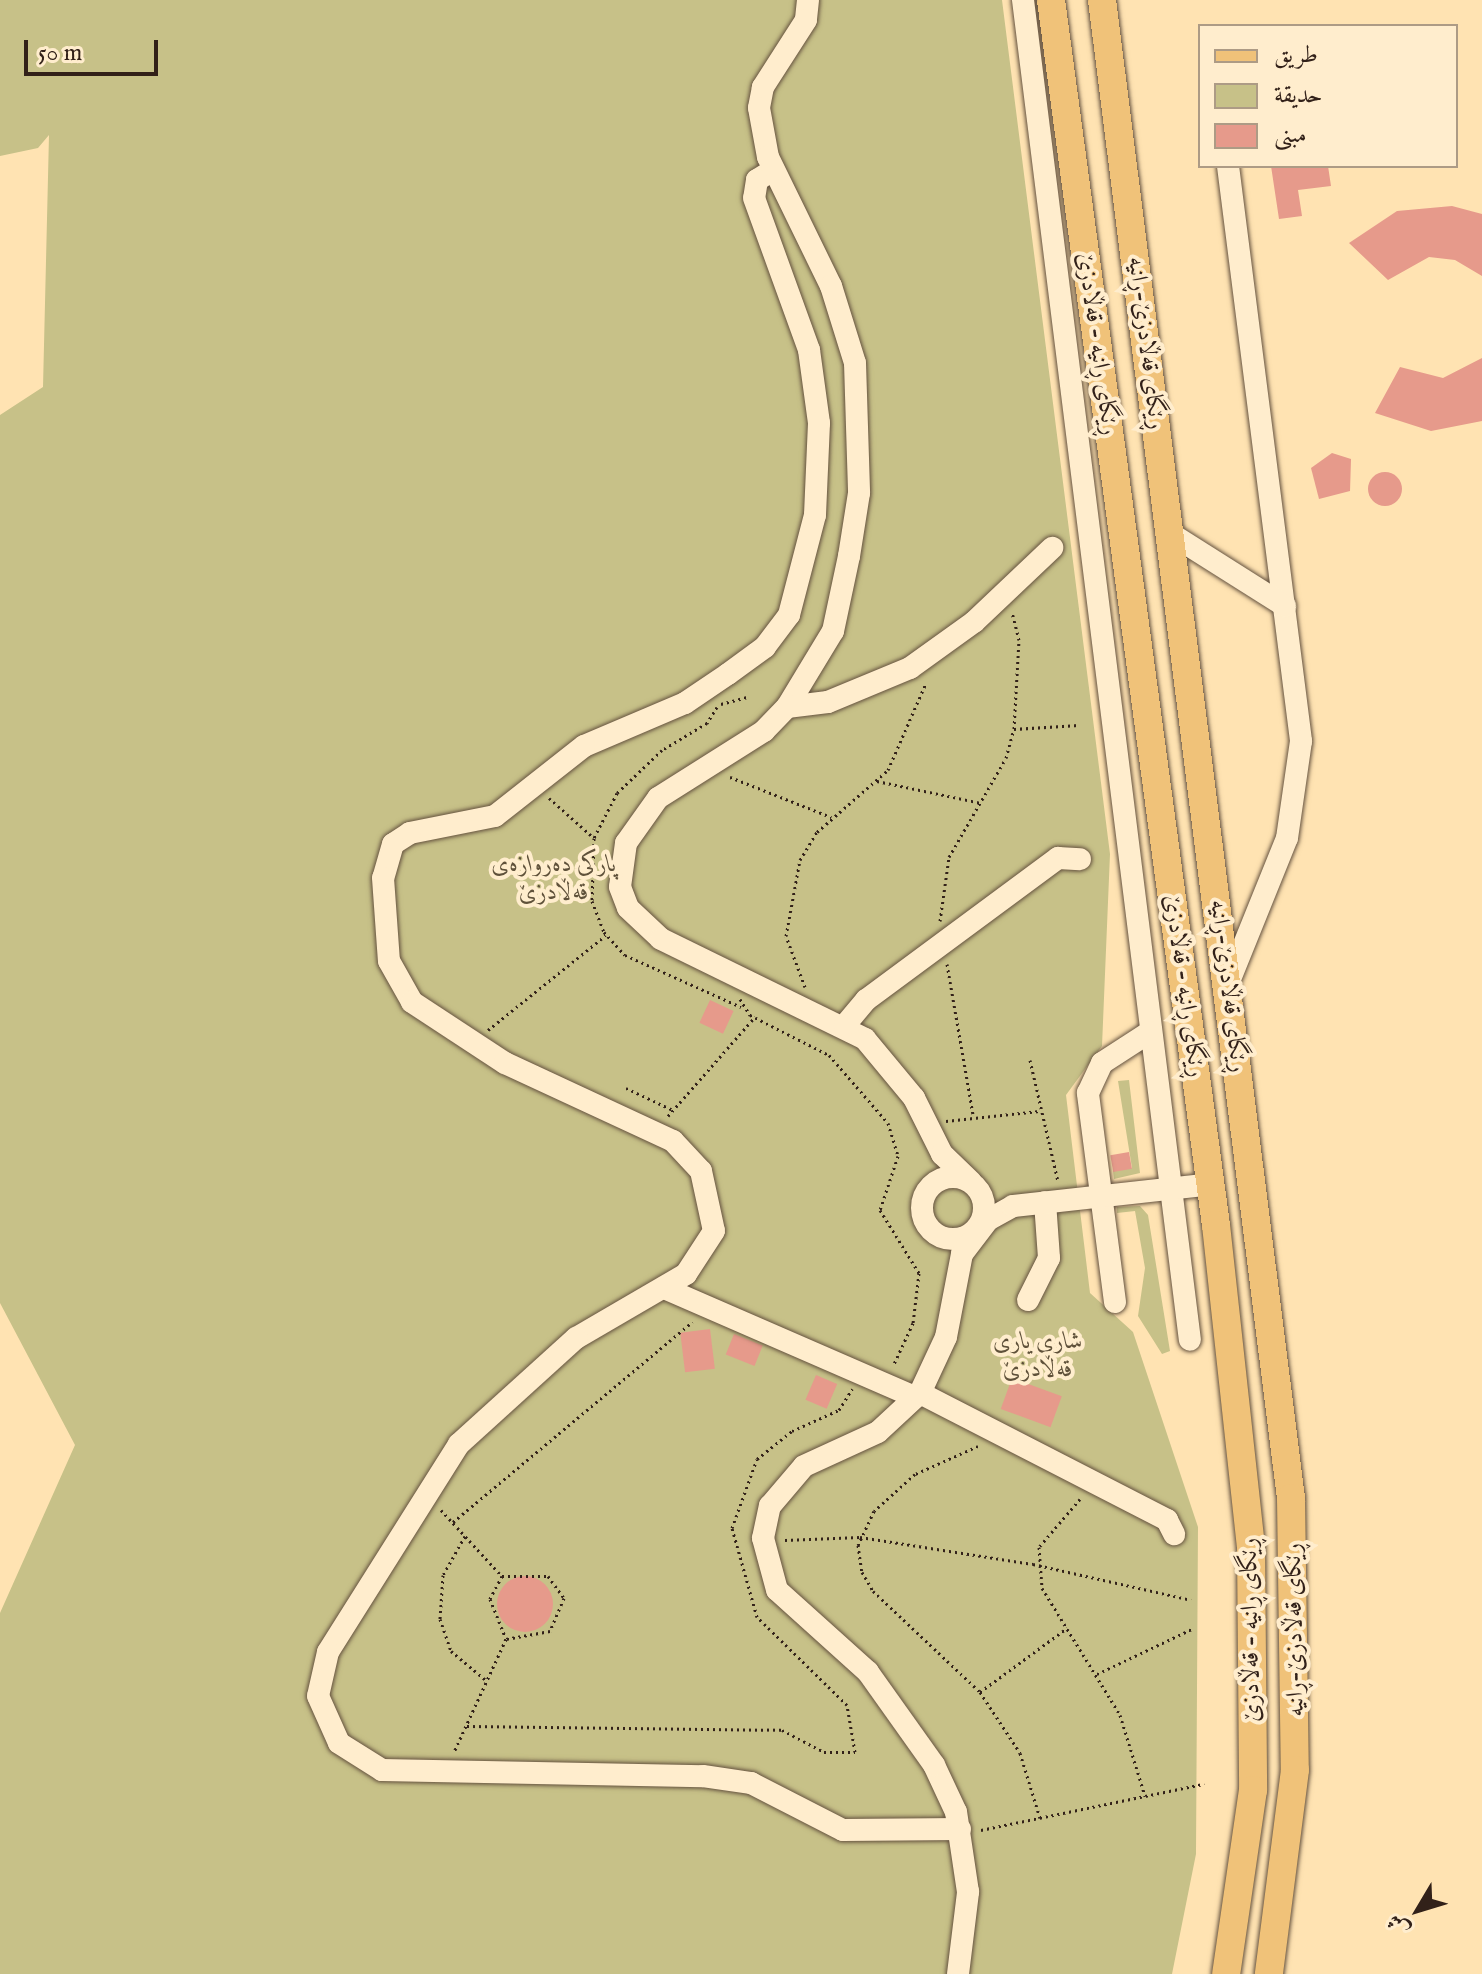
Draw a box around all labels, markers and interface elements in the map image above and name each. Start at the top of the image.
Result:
scale bar [28,24,162,74]
legend [1198,24,1458,168]
text: 50 m [38,38,82,69]
text: طريق [1274,40,1318,71]
text: حديقة [1274,80,1323,111]
text: مبنى [1274,120,1307,151]
street label: ڕێگای ڕانیە - قەڵادزێ [1070,251,1124,437]
street label: ڕێگای قەڵادزێ-ڕانیە [1121,255,1171,431]
park label: پارکی دەروازەی قەڵادزێ [491,851,617,907]
street label: ڕێگای ڕانیە - قەڵادزێ [1157,893,1211,1079]
street label: ڕێگای قەڵادزێ-ڕانیە [1203,898,1253,1074]
park label: شاری یاری قەڵادزێ [993,1328,1083,1384]
street label: ڕێگای ڕانیە - قەڵادزێ [1235,1538,1267,1722]
street label: ڕێگای قەڵادزێ-ڕانیە [1279,1543,1311,1717]
north arrow [1378,1870,1458,1950]
text: ش [1381,1908,1417,1942]

